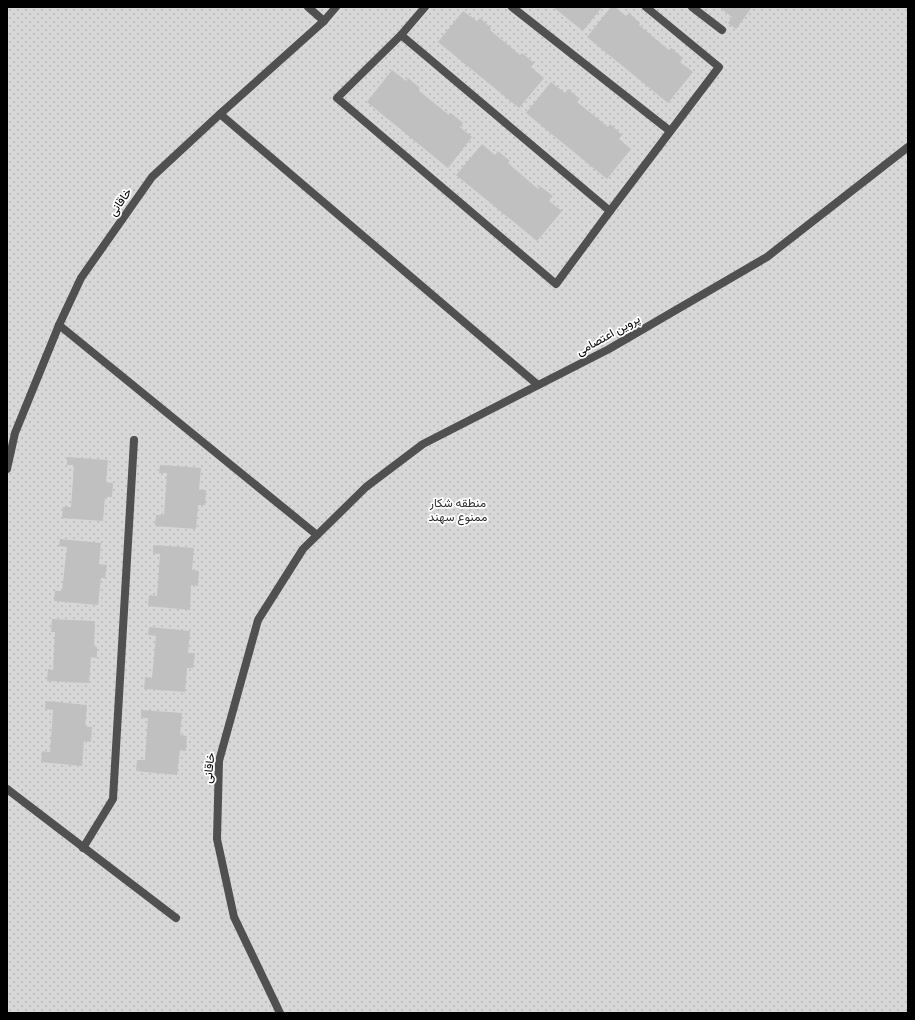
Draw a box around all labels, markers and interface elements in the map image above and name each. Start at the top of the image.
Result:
street label: خاقانی [105,185,136,220]
street label: پروین اعتصامی [574,312,643,360]
park label: منطقه شکار ممنوع سهند [429,496,487,526]
street label: خاقانی [200,752,220,784]

